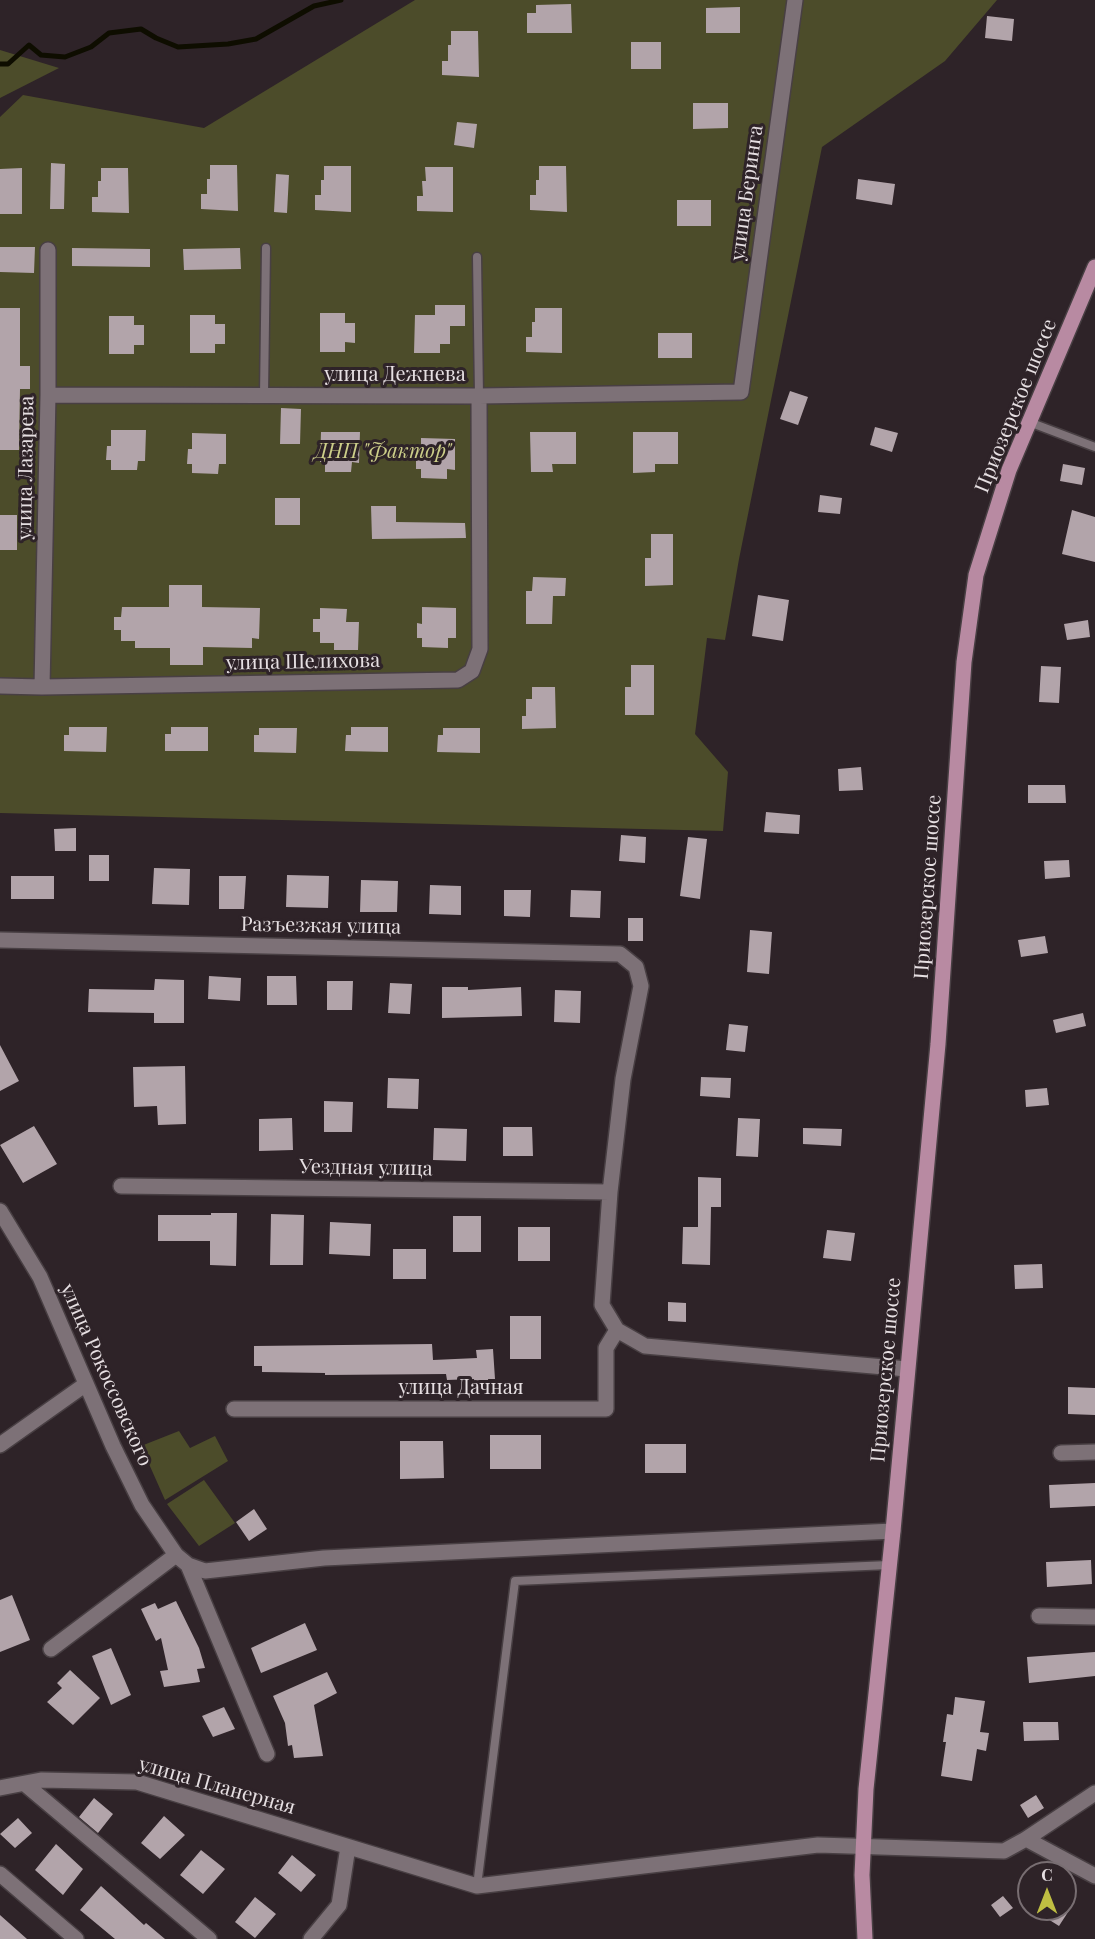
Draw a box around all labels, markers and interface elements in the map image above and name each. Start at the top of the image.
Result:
street label: улица Беринга [726,124,768,262]
street label: Приозерское шоссе [970,316,1062,496]
street label: улица Дежнева [324,363,466,387]
street label: улица Лазарева [13,396,39,540]
park label: ДНП "Фактор" [315,440,451,464]
street label: улица Шелихова [226,649,380,675]
street label: Приозерское шоссе [910,794,946,980]
street label: Разъезжая улица [241,913,401,939]
street label: Уездная улица [299,1155,433,1181]
street label: Приозерское шоссе [866,1277,906,1463]
street label: улица Рокоссовского [55,1280,157,1470]
street label: улица Дачная [398,1376,524,1400]
street label: улица Планерная [136,1752,298,1820]
north arrow [1017,1861,1077,1921]
text: С [1041,1864,1053,1885]

